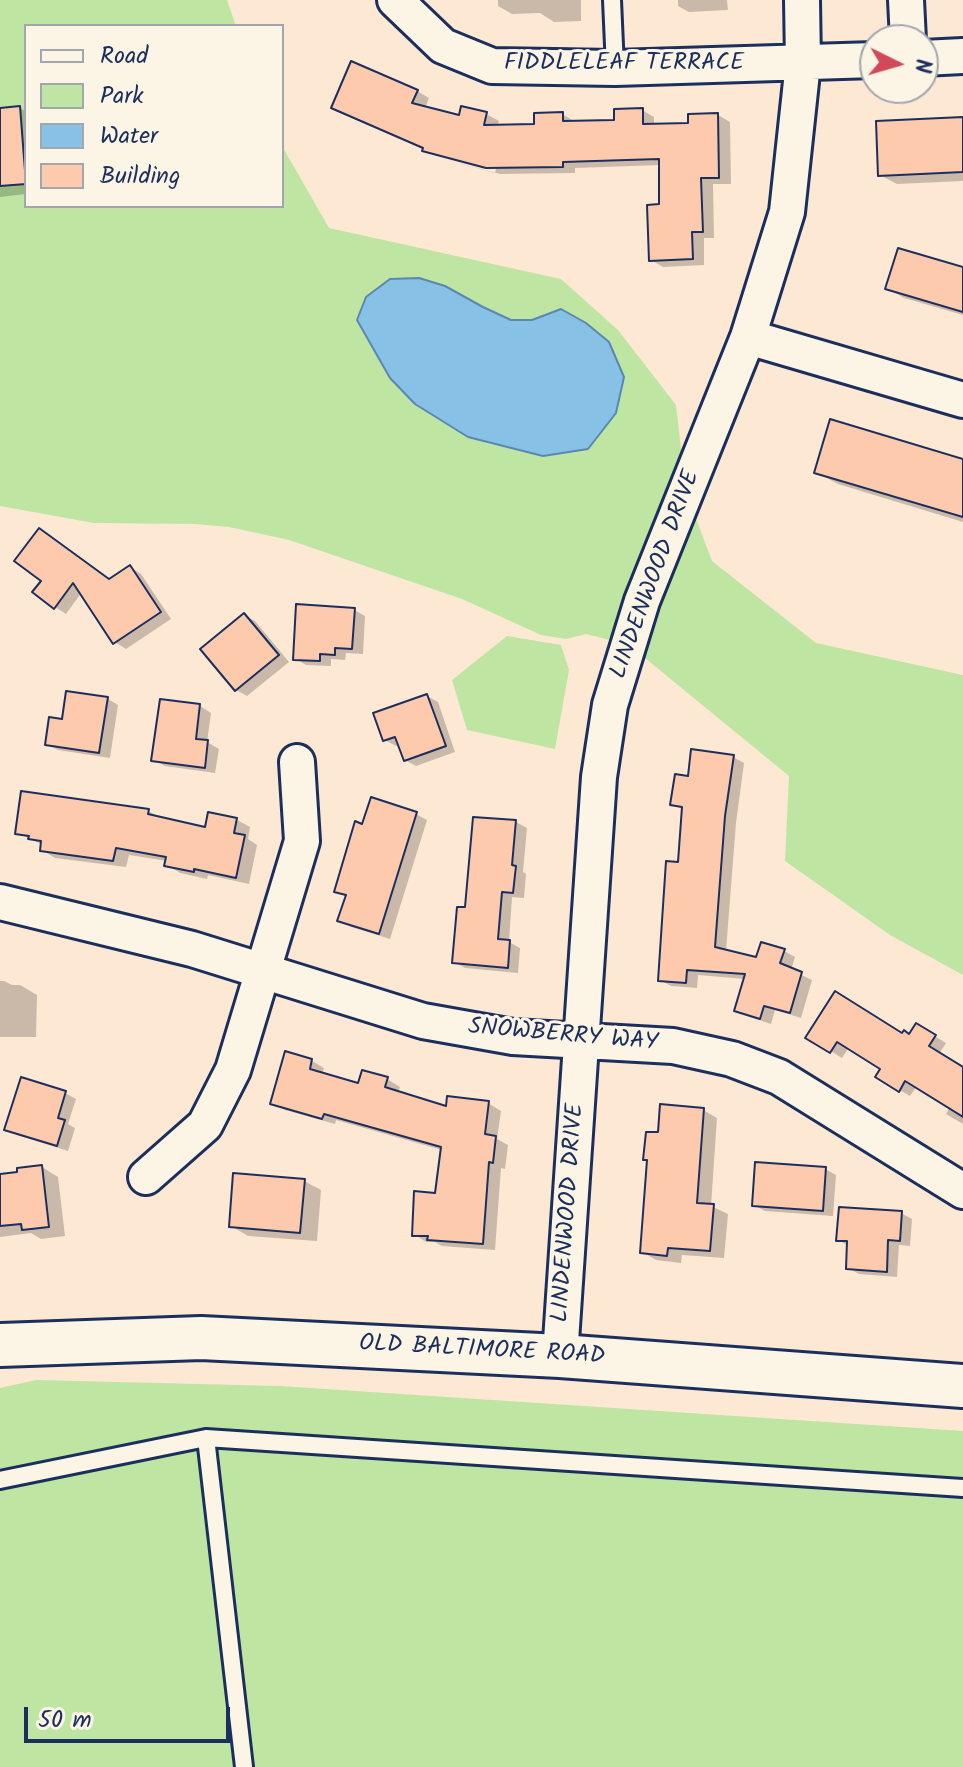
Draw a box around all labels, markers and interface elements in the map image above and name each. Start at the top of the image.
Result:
legend [24,24,284,208]
north arrow [859,24,939,104]
text: Road [100,37,148,76]
street label: FIDDLELEAF TERRACE [504,51,744,79]
text: N [903,58,939,74]
text: Park [100,77,144,116]
text: Water [100,117,158,156]
text: Building [100,157,180,196]
street label: LINDENWOOD DRIVE [606,467,708,683]
street label: SNOWBERRY WAY [467,1014,659,1060]
street label: LINDENWOOD DRIVE [548,1102,592,1324]
street label: OLD BALTIMORE ROAD [358,1331,606,1373]
scale bar [28,1691,234,1741]
text: 50 m [38,1701,92,1740]

